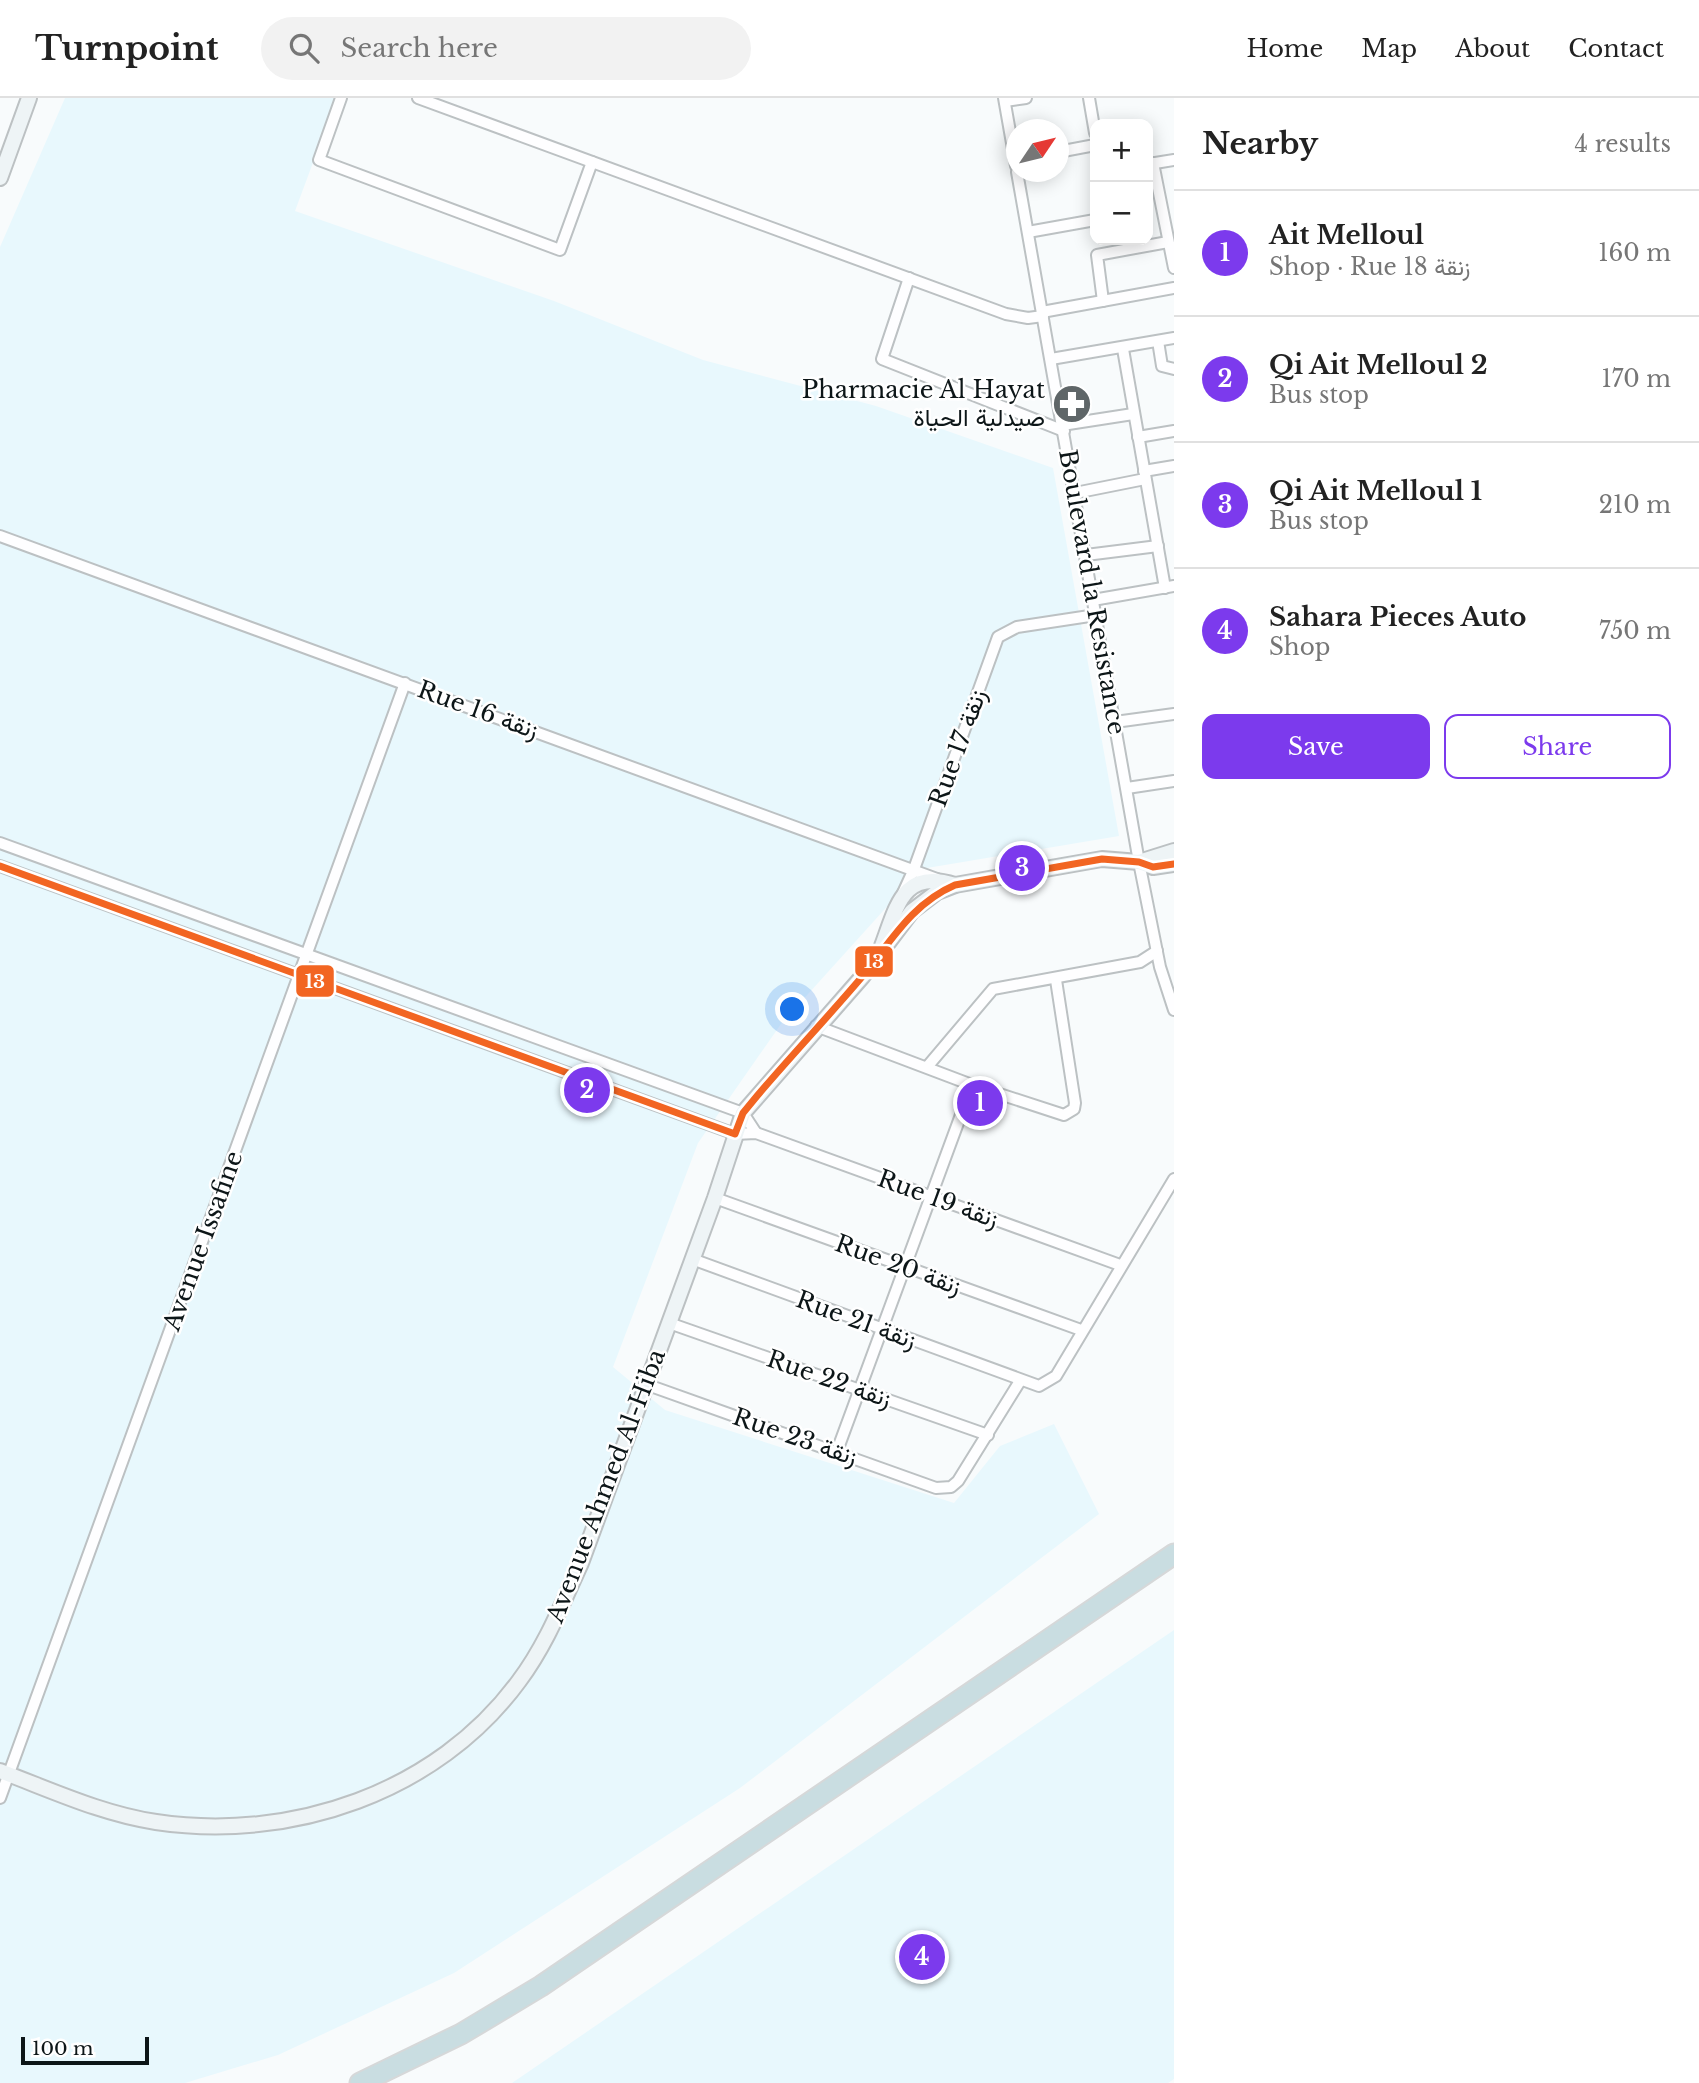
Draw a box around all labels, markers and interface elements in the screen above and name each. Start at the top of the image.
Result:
search box [261,17,751,80]
text: Turnpoint [35,28,219,69]
icon: search [285,29,323,67]
text: Search here [341,32,498,64]
text: Home [1247,34,1323,63]
text: Map [1361,34,1417,63]
text: About [1455,34,1530,63]
text: Contact [1568,34,1664,63]
north arrow [1006,119,1069,182]
map controls [1090,119,1153,245]
button: + [1090,119,1153,182]
text: Nearby [1202,125,1318,162]
text: 4 results [1575,130,1671,158]
button: − [1090,182,1153,245]
text: Ait Melloul [1269,219,1424,251]
text: 1 [1220,239,1230,267]
text: 160 m [1598,239,1671,267]
text: Shop · Rue 18 زنقة [1269,253,1470,281]
text: Qi Ait Melloul 2 [1269,349,1488,381]
text: 2 [1218,365,1232,393]
text: 170 m [1601,365,1671,393]
place label: Pharmacie Al Hayat صيدلية الحياة [802,375,1045,432]
text: Bus stop [1269,381,1369,409]
pharmacy icon: Pharmacie Al Hayat صيدلية الحياة [1051,383,1093,425]
street label: Boulevard la Resistance [1053,447,1132,737]
text: Qi Ait Melloul 1 [1269,475,1482,507]
text: 3 [1218,491,1232,519]
text: 210 m [1599,491,1671,519]
text: Bus stop [1269,507,1369,535]
text: Sahara Pieces Auto [1269,601,1526,633]
text: 4 [1217,617,1233,645]
text: 750 m [1599,617,1671,645]
text: Shop [1269,633,1330,661]
street label: Rue 16 زنقة [413,674,543,746]
street label: Rue 17 زنقة [923,685,993,811]
button: Save [1202,714,1430,779]
button: Share [1444,714,1671,779]
pin: 3 [999,842,1045,894]
line badge: 13 [854,945,894,978]
text: 13 [864,950,884,973]
line badge: 13 [295,964,335,998]
text: 13 [305,970,325,993]
your location [775,992,809,1026]
pin: 2 [564,1064,610,1116]
pin: 1 [957,1077,1003,1129]
street label: Avenue Issafine [156,1147,248,1336]
street label: Rue 19 زنقة [873,1163,1003,1235]
street label: Rue 20 زنقة [831,1228,965,1302]
street label: Rue 21 زنقة [792,1284,920,1356]
street label: Avenue Ahmed Al-Hiba [540,1344,671,1628]
street label: Rue 22 زنقة [763,1344,895,1414]
street label: Rue 23 زنقة [729,1402,861,1472]
pin: 4 [899,1931,945,1983]
scale bar [21,2034,149,2066]
text: 100 m [32,2037,93,2060]

